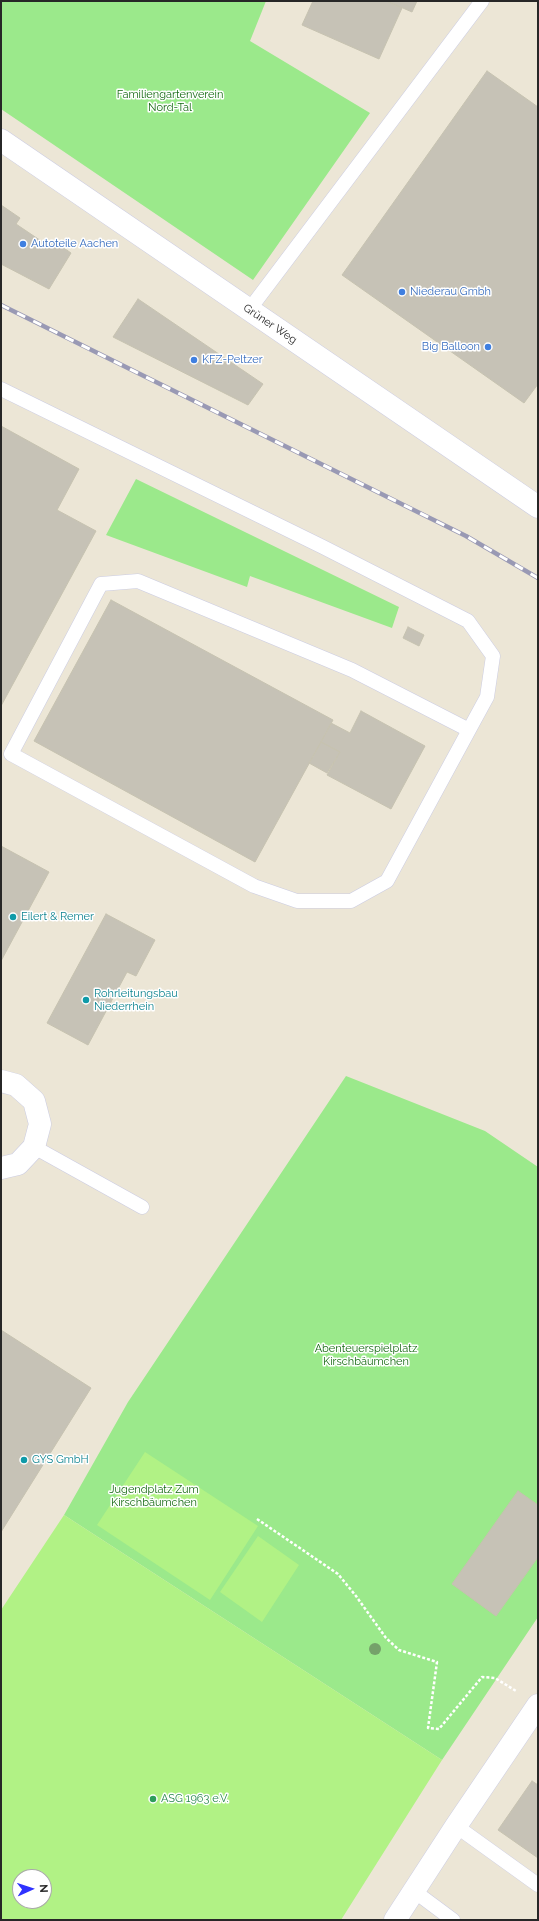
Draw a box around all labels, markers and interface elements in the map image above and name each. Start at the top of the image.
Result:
park label: Familiengartenverein Nord-Tal [117,88,223,114]
place label: Autoteile Aachen [31,237,118,251]
marker: Autoteile Aachen [18,239,28,249]
place label: Niederau Gmbh [410,285,491,299]
marker: Niederau Gmbh [397,287,407,297]
street label: Grüner Weg [241,301,299,347]
place label: Big Balloon [422,340,480,354]
marker: Big Balloon [483,342,493,352]
place label: KFZ-Peltzer [202,353,263,367]
marker: KFZ-Peltzer [189,355,199,365]
place label: Eilert & Remer [21,910,94,924]
marker: Eilert & Remer [8,912,18,922]
place label: Rohrleitungsbau Niederrhein [94,987,178,1013]
marker: Rohrleitungsbau Niederrhein [81,995,91,1005]
park label: Abenteuerspielplatz Kirschbäumchen [315,1342,417,1368]
place label: GYS GmbH [32,1453,89,1467]
marker: GYS GmbH [19,1455,29,1465]
park label: Jugendplatz Zum Kirschbäumchen [109,1483,199,1509]
place label: ASG 1963 e.V. [161,1792,229,1806]
marker: ASG 1963 e.V. [148,1794,158,1804]
north arrow [12,1869,52,1909]
text: N [37,1884,50,1893]

